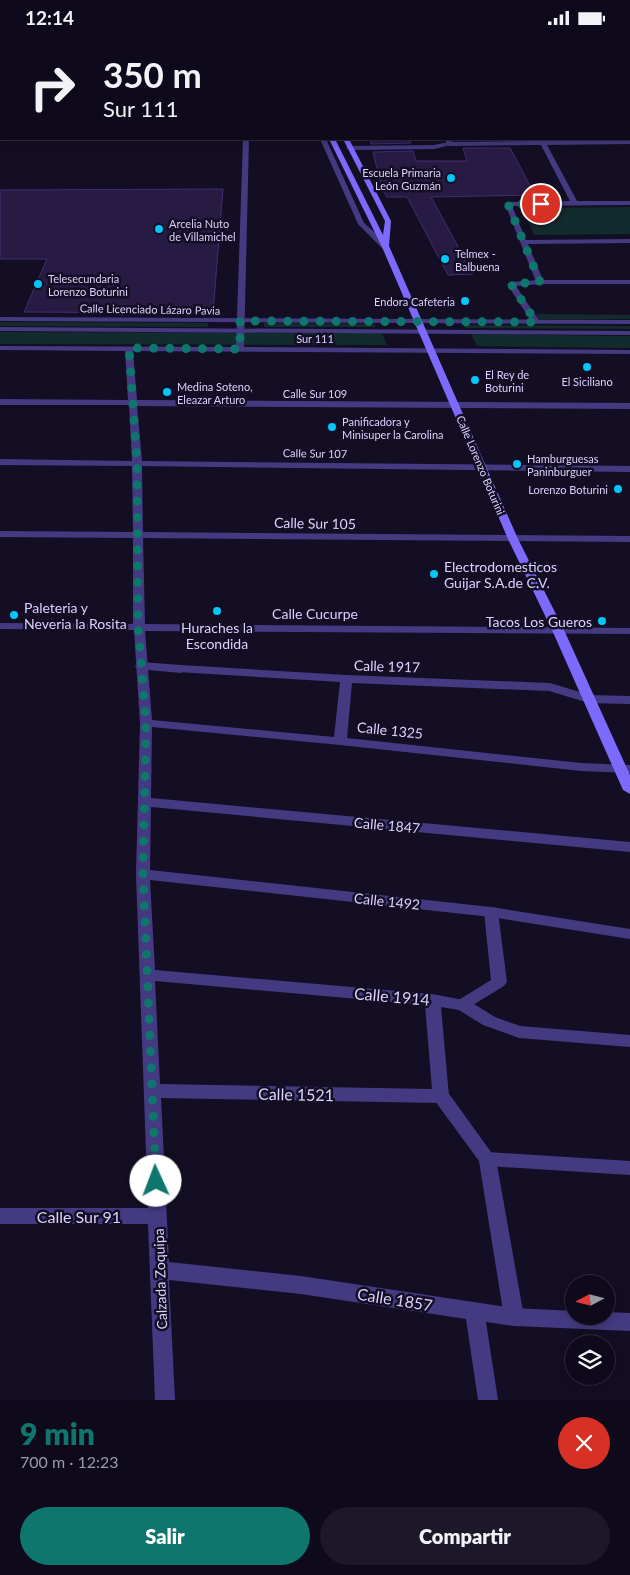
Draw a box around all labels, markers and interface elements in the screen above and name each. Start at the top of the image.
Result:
text: 12:14 [25,6,74,29]
text: 350 m [103,53,202,95]
icon: right [20,55,85,120]
text: Sur 111 [103,95,178,122]
place label: Escuela Primaria León Guzmán [362,166,441,192]
marker: Escuela Primaria León Guzmán [445,172,457,184]
pin [520,183,562,225]
icon: arrive [527,190,555,218]
place label: Arcelia Nuto de Villamichel [169,217,236,243]
marker: Arcelia Nuto de Villamichel [153,223,165,235]
place label: Telmex - Balbuena [455,247,500,273]
marker: Telmex - Balbuena [439,253,451,265]
place label: Telesecundaria Lorenzo Boturini [48,272,128,298]
marker: Telesecundaria Lorenzo Boturini [32,278,44,290]
place label: Endora Cafeteria [374,295,455,308]
marker: Endora Cafeteria [459,295,471,307]
street label: Calle Licenciado Lázaro Pavia [80,301,220,317]
street label: Sur 111 [296,332,334,345]
marker: El Siciliano [581,361,593,373]
place label: El Rey de Boturini [485,368,529,394]
marker: El Rey de Boturini [469,374,481,386]
place label: El Siciliano [561,375,613,388]
place label: Medina Soteno, Eleazar Arturo [177,380,253,406]
marker: Medina Soteno, Eleazar Arturo [161,386,173,398]
street label: Calle Sur 109 [283,387,347,400]
street label: Calle Lorenzo Boturini [454,413,508,517]
place label: Panificadora y Minisuper la Carolina [342,415,444,441]
marker: Panificadora y Minisuper la Carolina [326,421,338,433]
street label: Calle Sur 107 [283,446,347,460]
place label: Hamburguesas Paninburguer [527,452,599,478]
marker: Hamburguesas Paninburguer [511,458,523,470]
place label: Lorenzo Boturini [528,483,608,496]
marker: Lorenzo Boturini [612,483,624,495]
street label: Calle Sur 105 [274,514,356,532]
place label: Electrodomesticos Guijar S.A.de C.V. [444,558,557,591]
marker: Electrodomesticos Guijar S.A.de C.V. [428,568,440,580]
place label: Paleteria y Neveria la Rosita [24,599,127,632]
marker: Huraches la Escondida [211,605,223,617]
street label: Calle Cucurpe [272,605,358,622]
marker: Paleteria y Neveria la Rosita [8,609,20,621]
place label: Tacos Los Gueros [486,613,592,630]
marker: Tacos Los Gueros [596,615,608,627]
place label: Huraches la Escondida [181,619,253,652]
street label: Calle 1917 [354,656,420,676]
street label: Calle 1325 [356,718,424,742]
street label: Calle 1847 [353,814,421,836]
street label: Calle 1492 [353,889,421,913]
street label: Calle 1914 [353,983,431,1009]
street label: Calle 1521 [258,1084,334,1104]
position arrow [129,1154,181,1206]
street label: Calle Sur 91 [37,1207,121,1226]
street label: Calzada Zoquipa [150,1228,170,1330]
north arrow [565,1275,615,1325]
map controls [565,1275,615,1385]
street label: Calle 1857 [356,1284,434,1314]
button: layers [565,1335,615,1385]
text: 9 min [20,1415,95,1451]
button: close [558,1417,610,1469]
text: 700 m · 12:23 [20,1452,119,1471]
button: Salir [20,1507,310,1565]
button: Compartir [320,1507,610,1565]

